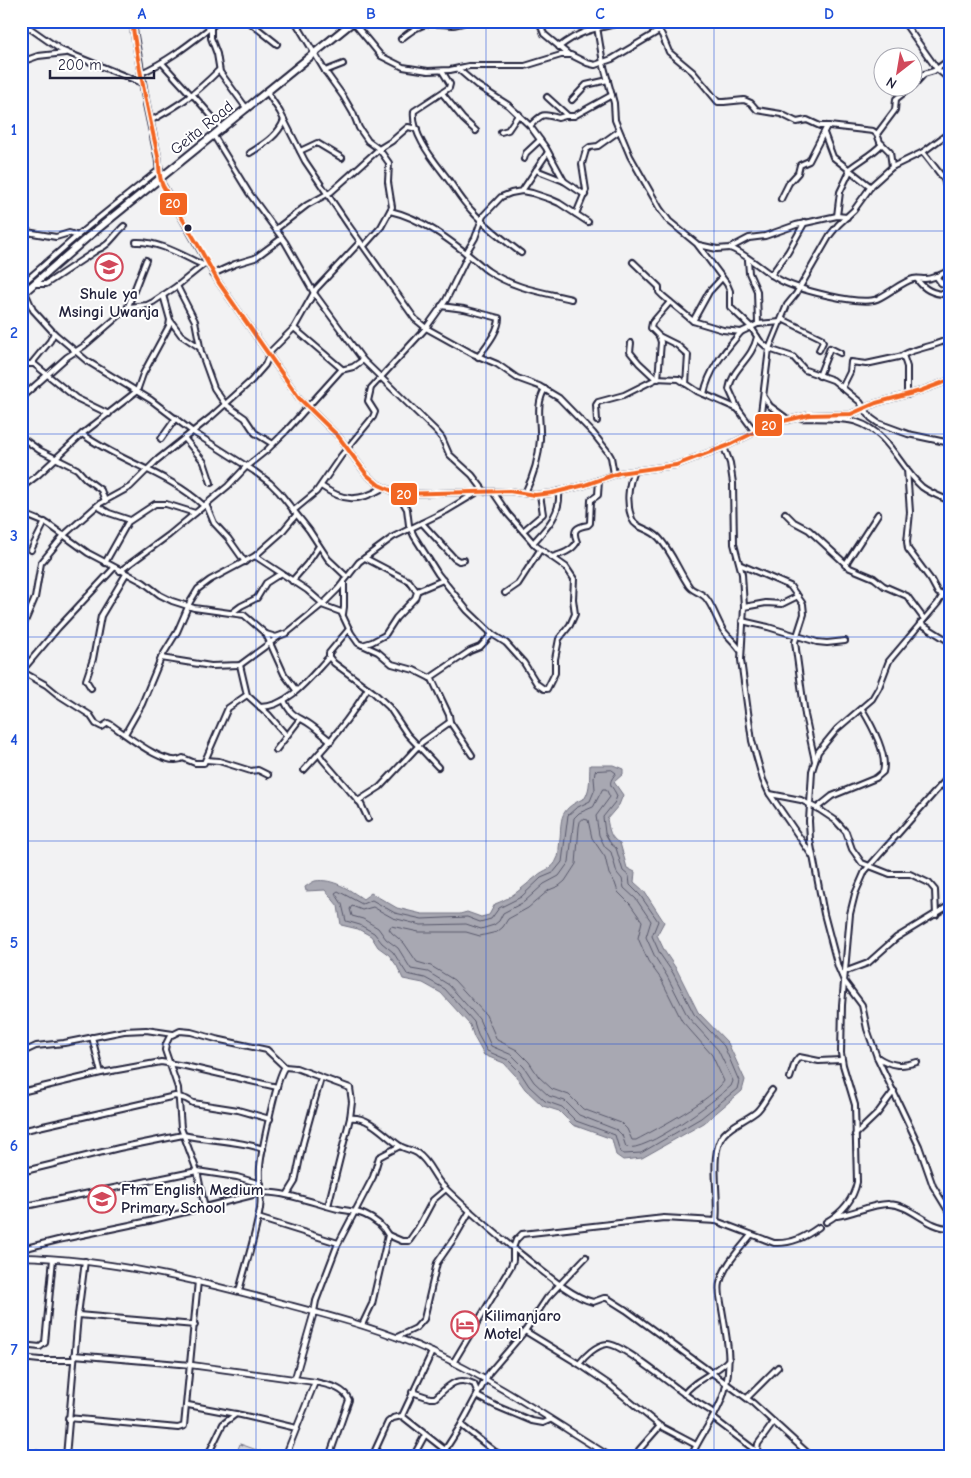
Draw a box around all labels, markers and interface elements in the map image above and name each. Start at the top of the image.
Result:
text: A [138,5,147,23]
text: B [366,5,376,23]
text: C [595,5,605,23]
text: D [824,5,834,23]
scale bar [50,48,154,80]
north arrow [874,48,924,98]
text: 200 m [58,56,102,74]
text: N [883,73,900,92]
street label: Geita Road [167,97,237,159]
text: 1 [11,121,17,139]
line badge: 20 [159,192,188,216]
text: 20 [166,195,180,212]
unlabelled marker [183,223,193,233]
school or university icon: Shule ya Msingi Uwanja [94,252,124,282]
place label: Shule ya Msingi Uwanja [59,285,159,321]
text: 2 [10,324,18,342]
line badge: 20 [754,413,783,437]
text: 20 [762,417,776,434]
line badge: 20 [390,482,418,506]
text: 20 [397,486,411,503]
text: 3 [10,527,18,545]
text: 4 [10,731,18,749]
text: 5 [10,934,18,952]
text: 6 [10,1137,18,1155]
place label: Ftm English Medium Primary School [121,1181,264,1217]
school or university icon: Ftm English Medium Primary School [87,1184,117,1214]
place label: Kilimanjaro Motel [484,1307,561,1343]
hotel icon: Kilimanjaro Motel [450,1310,480,1340]
text: 7 [10,1341,18,1359]

